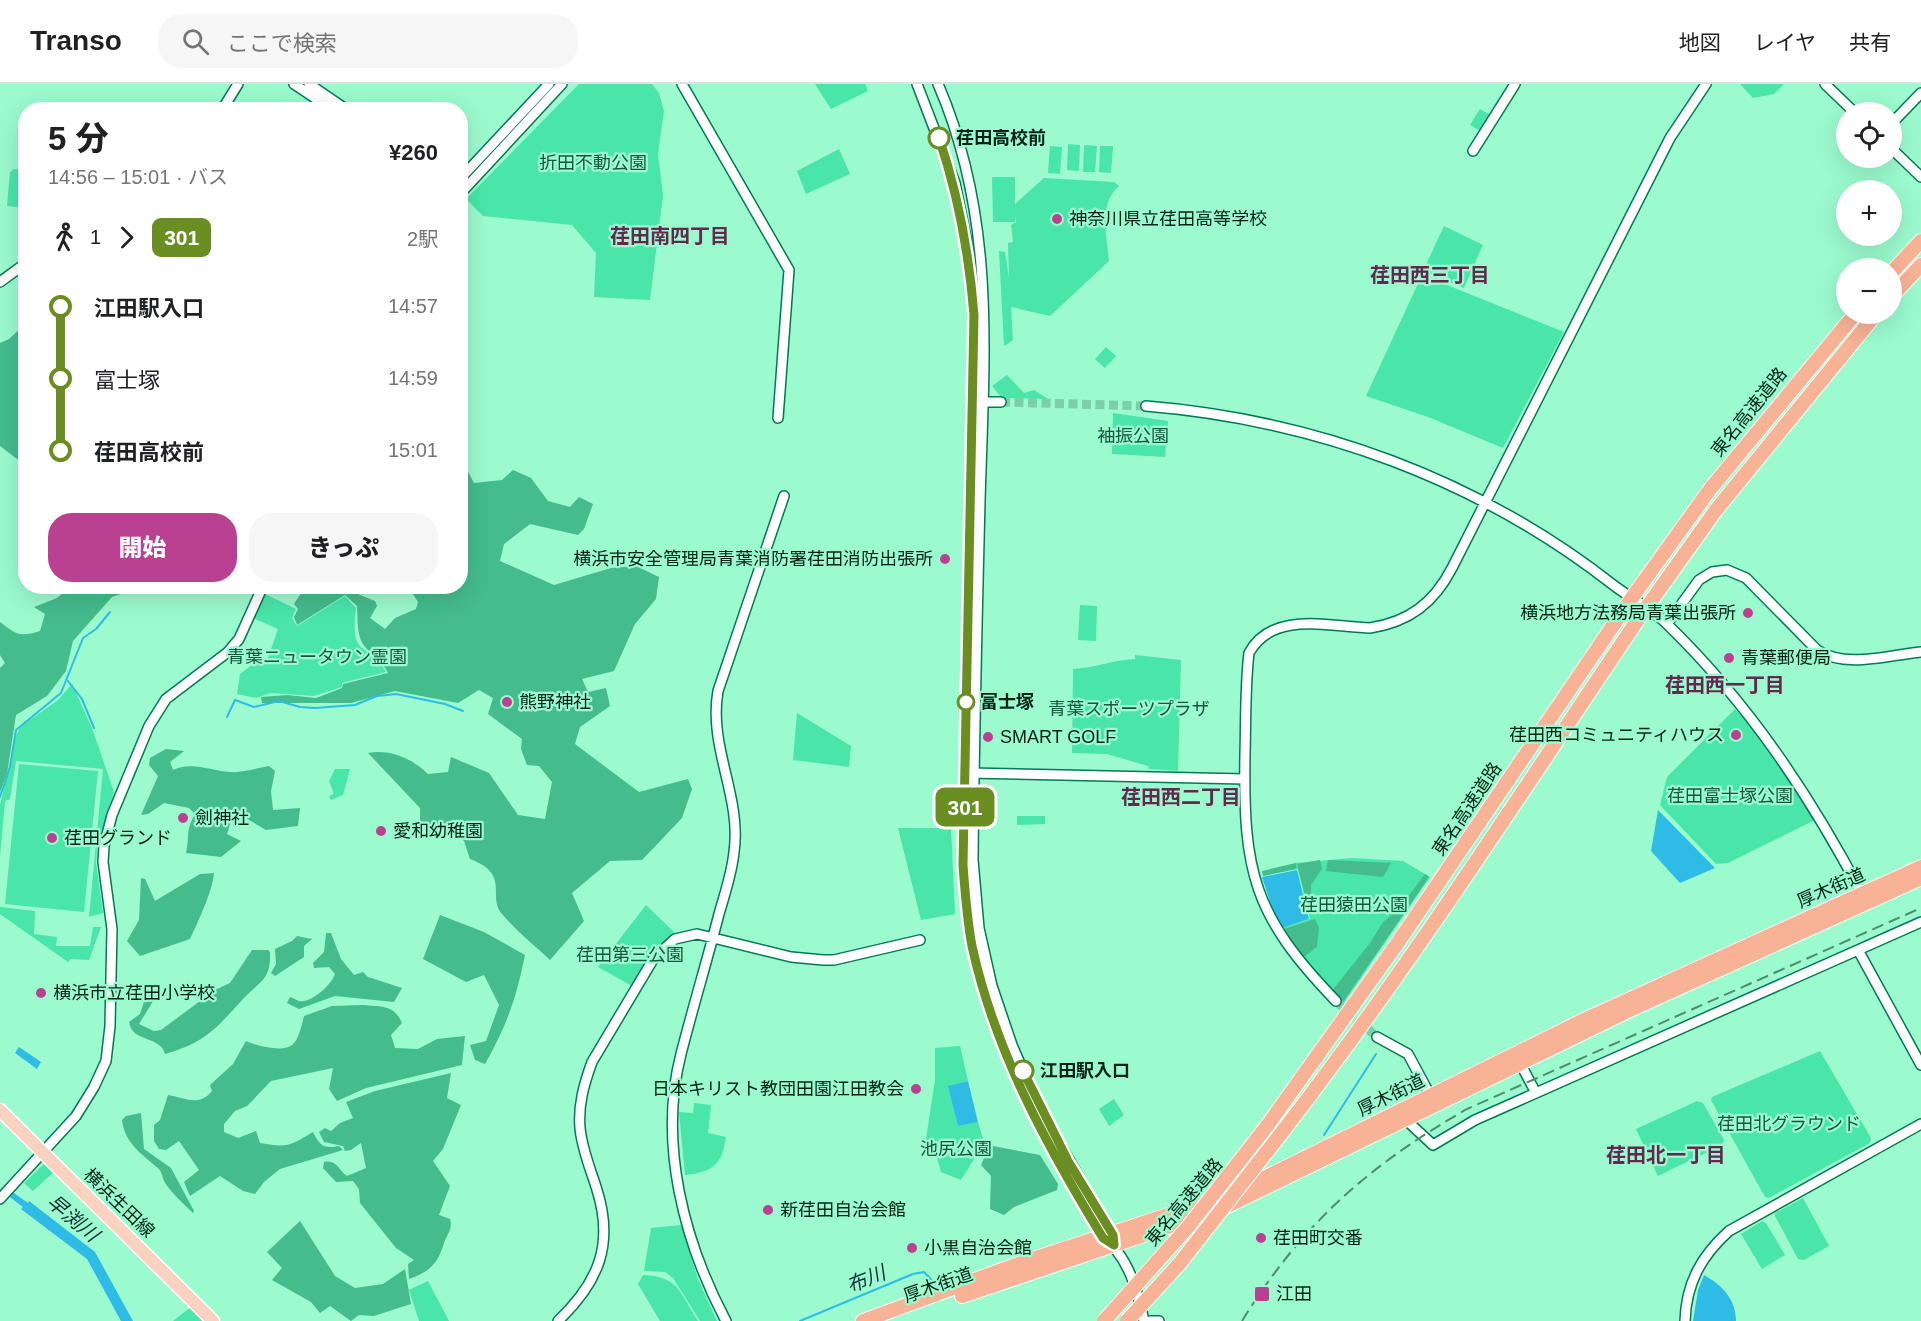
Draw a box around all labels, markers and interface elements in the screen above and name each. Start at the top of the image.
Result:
search box [158,14,578,68]
text: Transo [30,25,122,56]
icon: search [179,25,212,58]
text: ここで検索 [227,31,337,56]
text: 地図 [1679,31,1721,54]
text: レイヤ [1754,31,1816,54]
text: 共有 [1849,31,1891,54]
map controls [1836,102,1902,324]
button: locate [1836,102,1902,168]
text: 5 分 [48,120,109,157]
marker: 荏田高校前 [928,127,950,149]
place label: 荏田高校前 [956,128,1046,148]
text: ¥260 [389,140,438,165]
park label: 折田不動公園 [539,153,647,173]
text: 14:56 – 15:01 · バス [48,166,228,188]
button: + [1836,180,1902,246]
place label: 神奈川県立荏田高等学校 [1069,209,1267,229]
marker: 神奈川県立荏田高等学校 [1050,212,1064,226]
icon: walk [48,221,81,254]
icon: forward [110,221,143,254]
district label: 荏田南四丁目 [610,225,730,247]
text: 1 [90,226,101,248]
text: 301 [164,226,199,249]
text: 2駅 [407,228,438,250]
button: − [1836,258,1902,324]
district label: 荏田西三丁目 [1370,264,1490,286]
text: 14:57 [388,295,438,317]
text: 江田駅入口 [94,296,204,321]
street label: 東名高速道路 [1707,364,1791,460]
text: 14:59 [388,367,438,389]
text: 富士塚 [94,368,160,393]
park label: 袖振公園 [1097,426,1169,446]
text: 15:01 [388,439,438,461]
text: 荏田高校前 [94,440,204,465]
button: 開始 [48,513,237,582]
button: きっぷ [249,513,438,582]
place label: 横浜市安全管理局青葉消防署荏田消防出張所 [573,549,933,569]
marker: 横浜市安全管理局青葉消防署荏田消防出張所 [938,552,952,566]
place label: 横浜地方法務局青葉出張所 [1520,603,1736,623]
marker: 横浜地方法務局青葉出張所 [1741,606,1755,620]
park label: 青葉ニュータウン霊園 [227,647,407,667]
place label: 青葉郵便局 [1741,648,1831,668]
marker: 青葉郵便局 [1722,651,1736,665]
district label: 荏田西一丁目 [1665,674,1785,696]
place label: 熊野神社 [519,692,591,712]
place label: 富士塚 [980,692,1034,712]
marker: 富士塚 [957,693,975,711]
marker: 熊野神社 [500,695,514,709]
park label: 青葉スポーツプラザ [1048,699,1210,719]
place label: 荏田西コミュニティハウス [1509,725,1724,745]
place label: SMART GOLF [1000,727,1116,747]
marker: 荏田西コミュニティハウス [1729,728,1743,742]
marker: SMART GOLF [981,730,995,744]
street label: 東名高速道路 [1429,759,1505,859]
district label: 荏田西二丁目 [1121,786,1241,808]
park label: 荏田富士塚公園 [1667,786,1793,806]
line badge: 301 [930,788,1000,826]
text: 301 [947,796,983,819]
place label: 劍神社 [195,808,249,828]
marker: 劍神社 [176,811,190,825]
place label: 愛和幼稚園 [393,821,483,841]
marker: 愛和幼稚園 [374,824,388,838]
place label: 荏田グランド [64,828,172,848]
marker: 荏田グランド [45,831,59,845]
street label: 厚木街道 [1794,864,1868,912]
park label: 荏田猿田公園 [1300,895,1408,915]
park label: 荏田第三公園 [576,945,684,965]
place label: 横浜市立荏田小学校 [53,983,215,1003]
marker: 横浜市立荏田小学校 [34,986,48,1000]
marker: 江田駅入口 [1012,1060,1034,1082]
place label: 江田駅入口 [1040,1061,1130,1081]
street label: 厚木街道 [1354,1070,1428,1120]
place label: 日本キリスト教団田園江田教会 [652,1079,904,1099]
marker: 日本キリスト教団田園江田教会 [909,1082,923,1096]
park label: 荏田北グラウンド [1717,1114,1861,1134]
park label: 池尻公園 [920,1139,992,1159]
district label: 荏田北一丁目 [1606,1144,1726,1166]
street label: 東名高速道路 [1142,1154,1226,1250]
street label: 横浜生田線 [80,1165,158,1241]
water label: 早渕川 [43,1190,105,1247]
place label: 新荏田自治会館 [780,1200,906,1220]
marker: 新荏田自治会館 [761,1203,775,1217]
place label: 荏田町交番 [1273,1228,1363,1248]
marker: 荏田町交番 [1254,1231,1268,1245]
place label: 小黒自治会館 [924,1238,1032,1258]
marker: 小黒自治会館 [905,1241,919,1255]
water label: 布川 [843,1261,891,1297]
street label: 厚木街道 [901,1264,975,1306]
place label: 江田 [1276,1284,1312,1304]
marker: 江田 [1253,1285,1271,1303]

